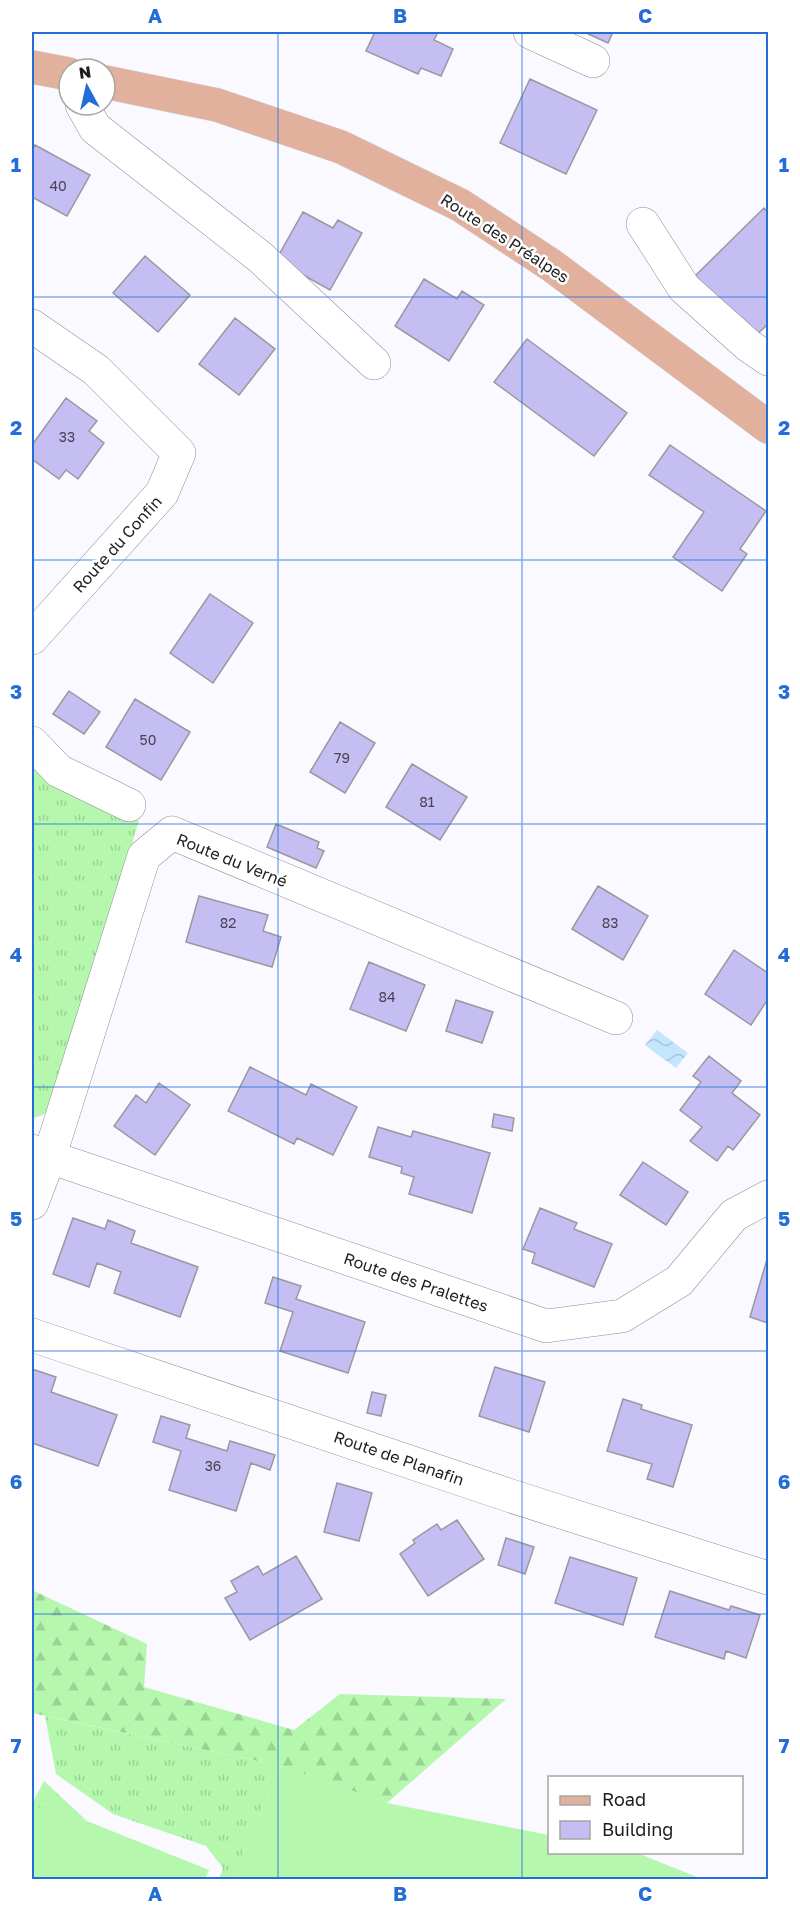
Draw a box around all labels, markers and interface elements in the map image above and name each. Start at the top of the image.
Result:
text: A [148,3,162,27]
text: B [393,3,407,27]
text: C [638,3,652,27]
north arrow [57,57,117,117]
text: N [77,61,92,83]
text: 1 [11,152,21,176]
text: 1 [779,152,789,176]
house number: 40 [49,177,67,194]
street label: Route des Préalpes [437,189,573,287]
text: 2 [10,415,22,439]
text: 2 [778,415,790,439]
house number: 33 [59,428,75,445]
street label: Route du Confin [68,491,166,597]
text: 3 [10,679,22,703]
text: 3 [778,679,790,703]
house number: 50 [140,731,156,748]
house number: 79 [334,749,350,766]
house number: 81 [419,793,435,810]
street label: Route du Verné [174,829,290,891]
house number: 82 [220,914,236,931]
house number: 83 [602,914,618,931]
text: 4 [10,942,22,966]
text: 4 [778,942,790,966]
house number: 84 [378,988,396,1005]
text: 5 [10,1206,22,1230]
text: 5 [778,1206,790,1230]
street label: Route des Pralettes [341,1248,491,1316]
street label: Route de Planafin [331,1426,467,1490]
house number: 36 [205,1457,221,1474]
text: 6 [10,1469,22,1493]
text: 6 [778,1469,790,1493]
text: 7 [11,1733,22,1757]
text: 7 [779,1733,790,1757]
legend [548,1776,743,1854]
text: Road [602,1788,646,1810]
text: Building [602,1818,673,1840]
text: A [148,1881,162,1905]
text: B [393,1881,407,1905]
text: C [638,1881,652,1905]

